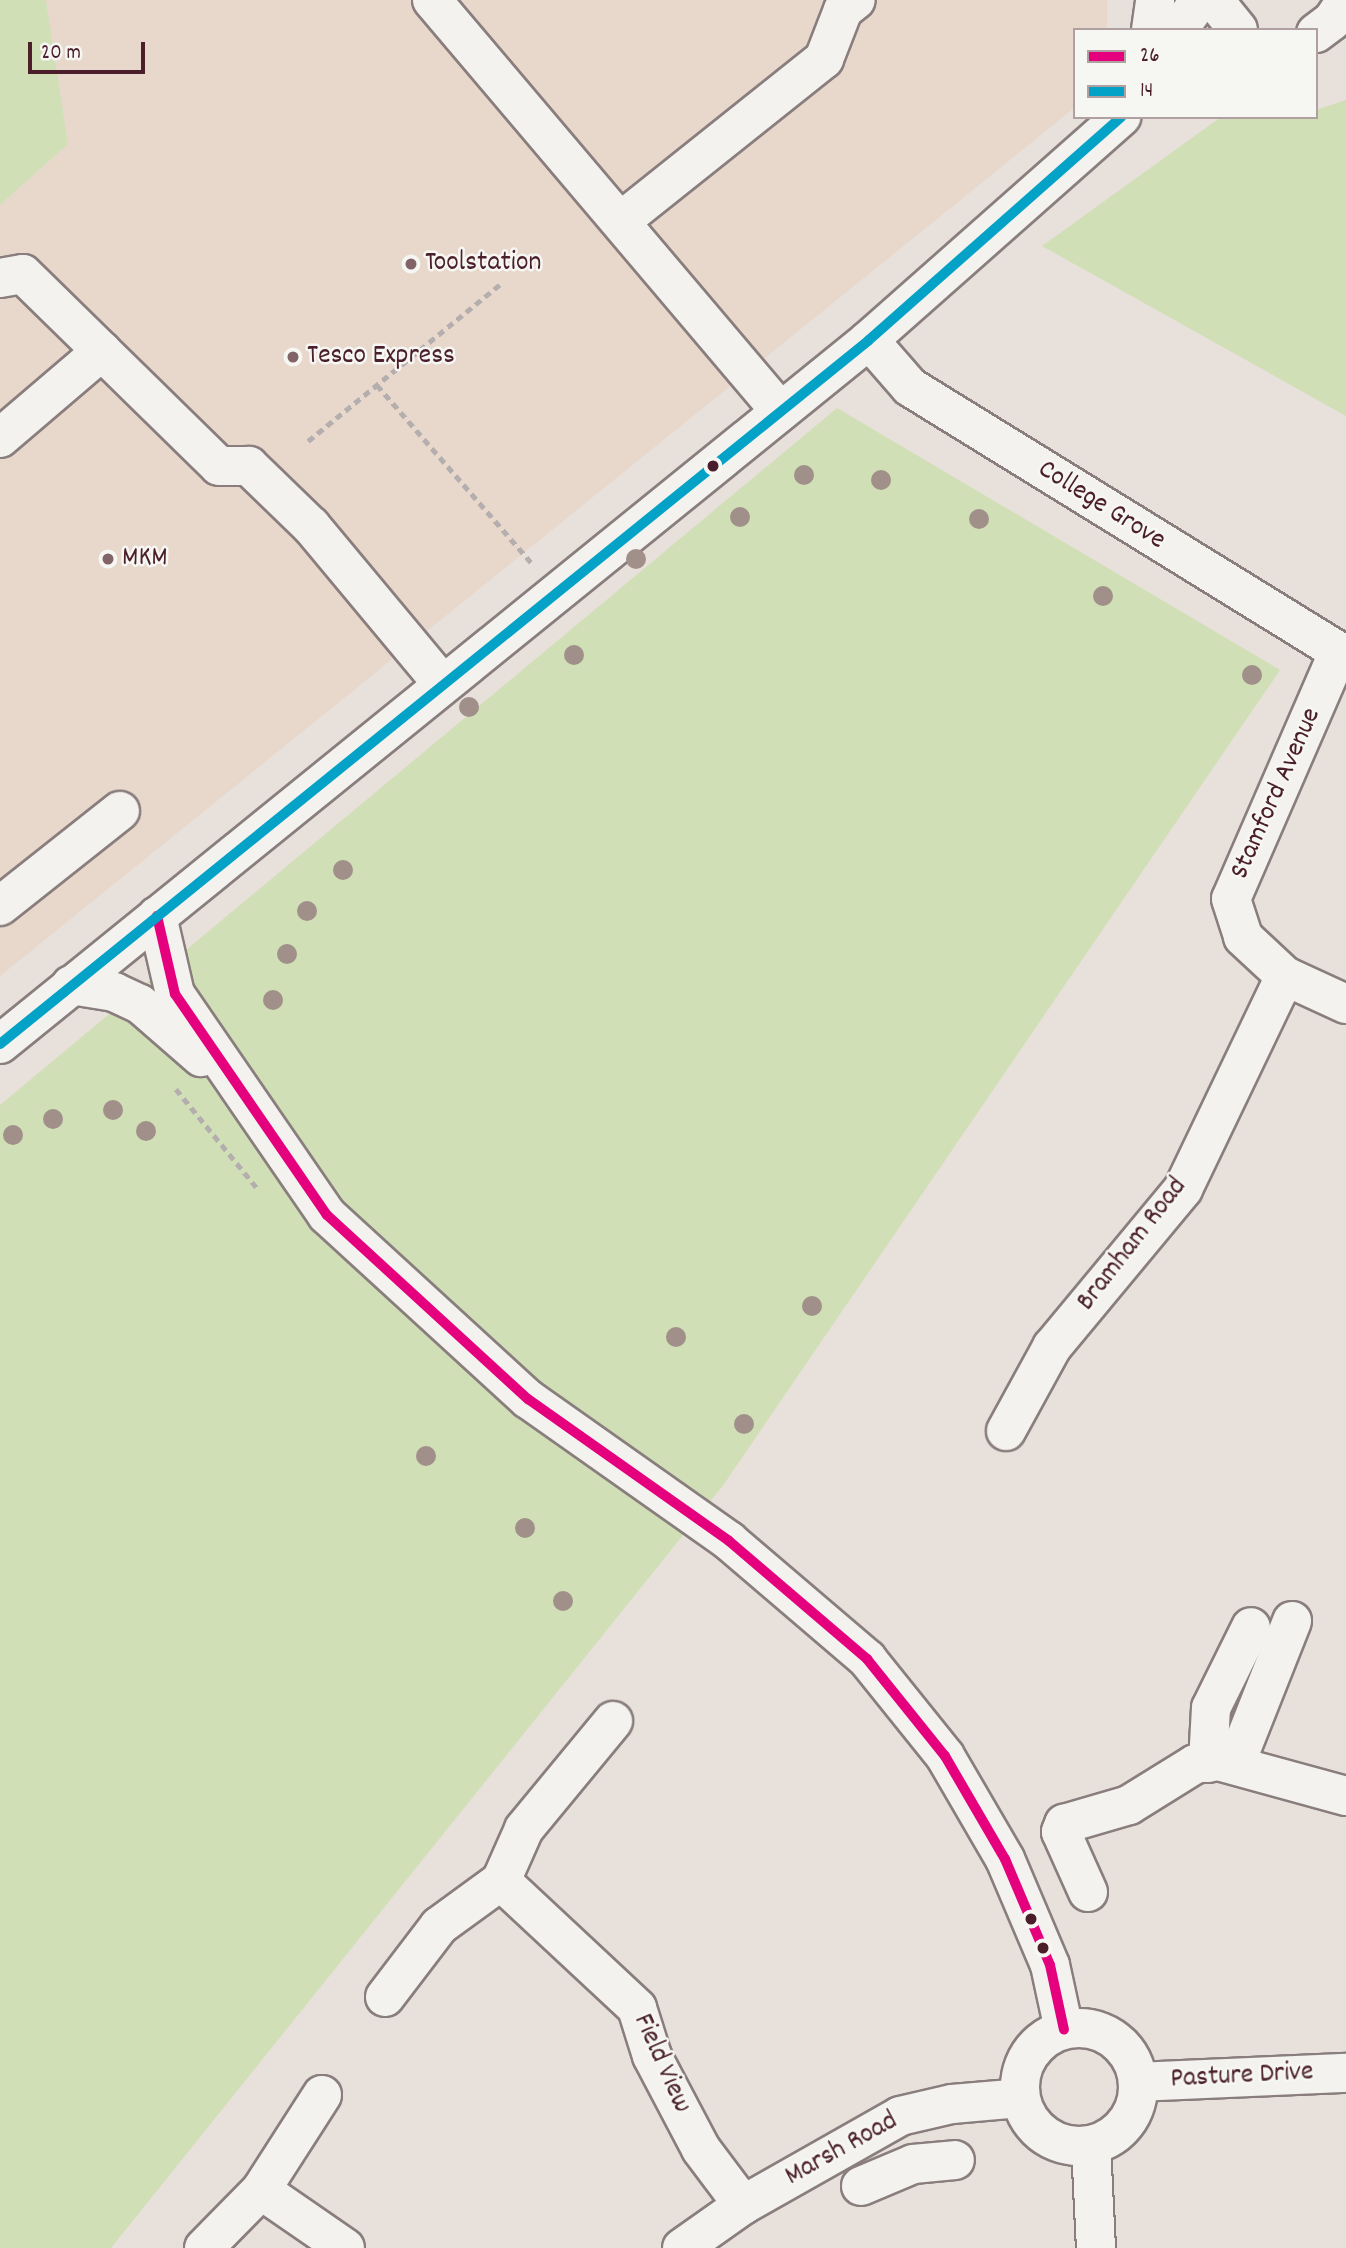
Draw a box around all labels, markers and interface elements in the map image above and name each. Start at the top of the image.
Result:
scale bar [32,28,149,72]
legend [1073,28,1318,119]
text: 20 m [41,39,81,69]
text: 26 [1140,42,1159,72]
text: 14 [1140,77,1153,107]
place label: Toolstation [425,247,541,281]
marker: Toolstation [403,256,419,272]
place label: Tesco Express [307,340,455,374]
marker: Tesco Express [285,349,301,365]
street label: College Grove [1031,454,1171,558]
unlabelled marker [706,459,720,473]
place label: MKM [122,542,168,576]
marker: MKM [100,551,116,567]
street label: Stamford Avenue [1224,703,1330,885]
street label: Bramham Road [1071,1172,1195,1318]
unlabelled marker [1024,1912,1038,1926]
unlabelled marker [1036,1941,1050,1955]
street label: Field View [624,2009,698,2119]
street label: Pasture Drive [1170,2056,1314,2098]
street label: Marsh Road [780,2105,904,2195]

